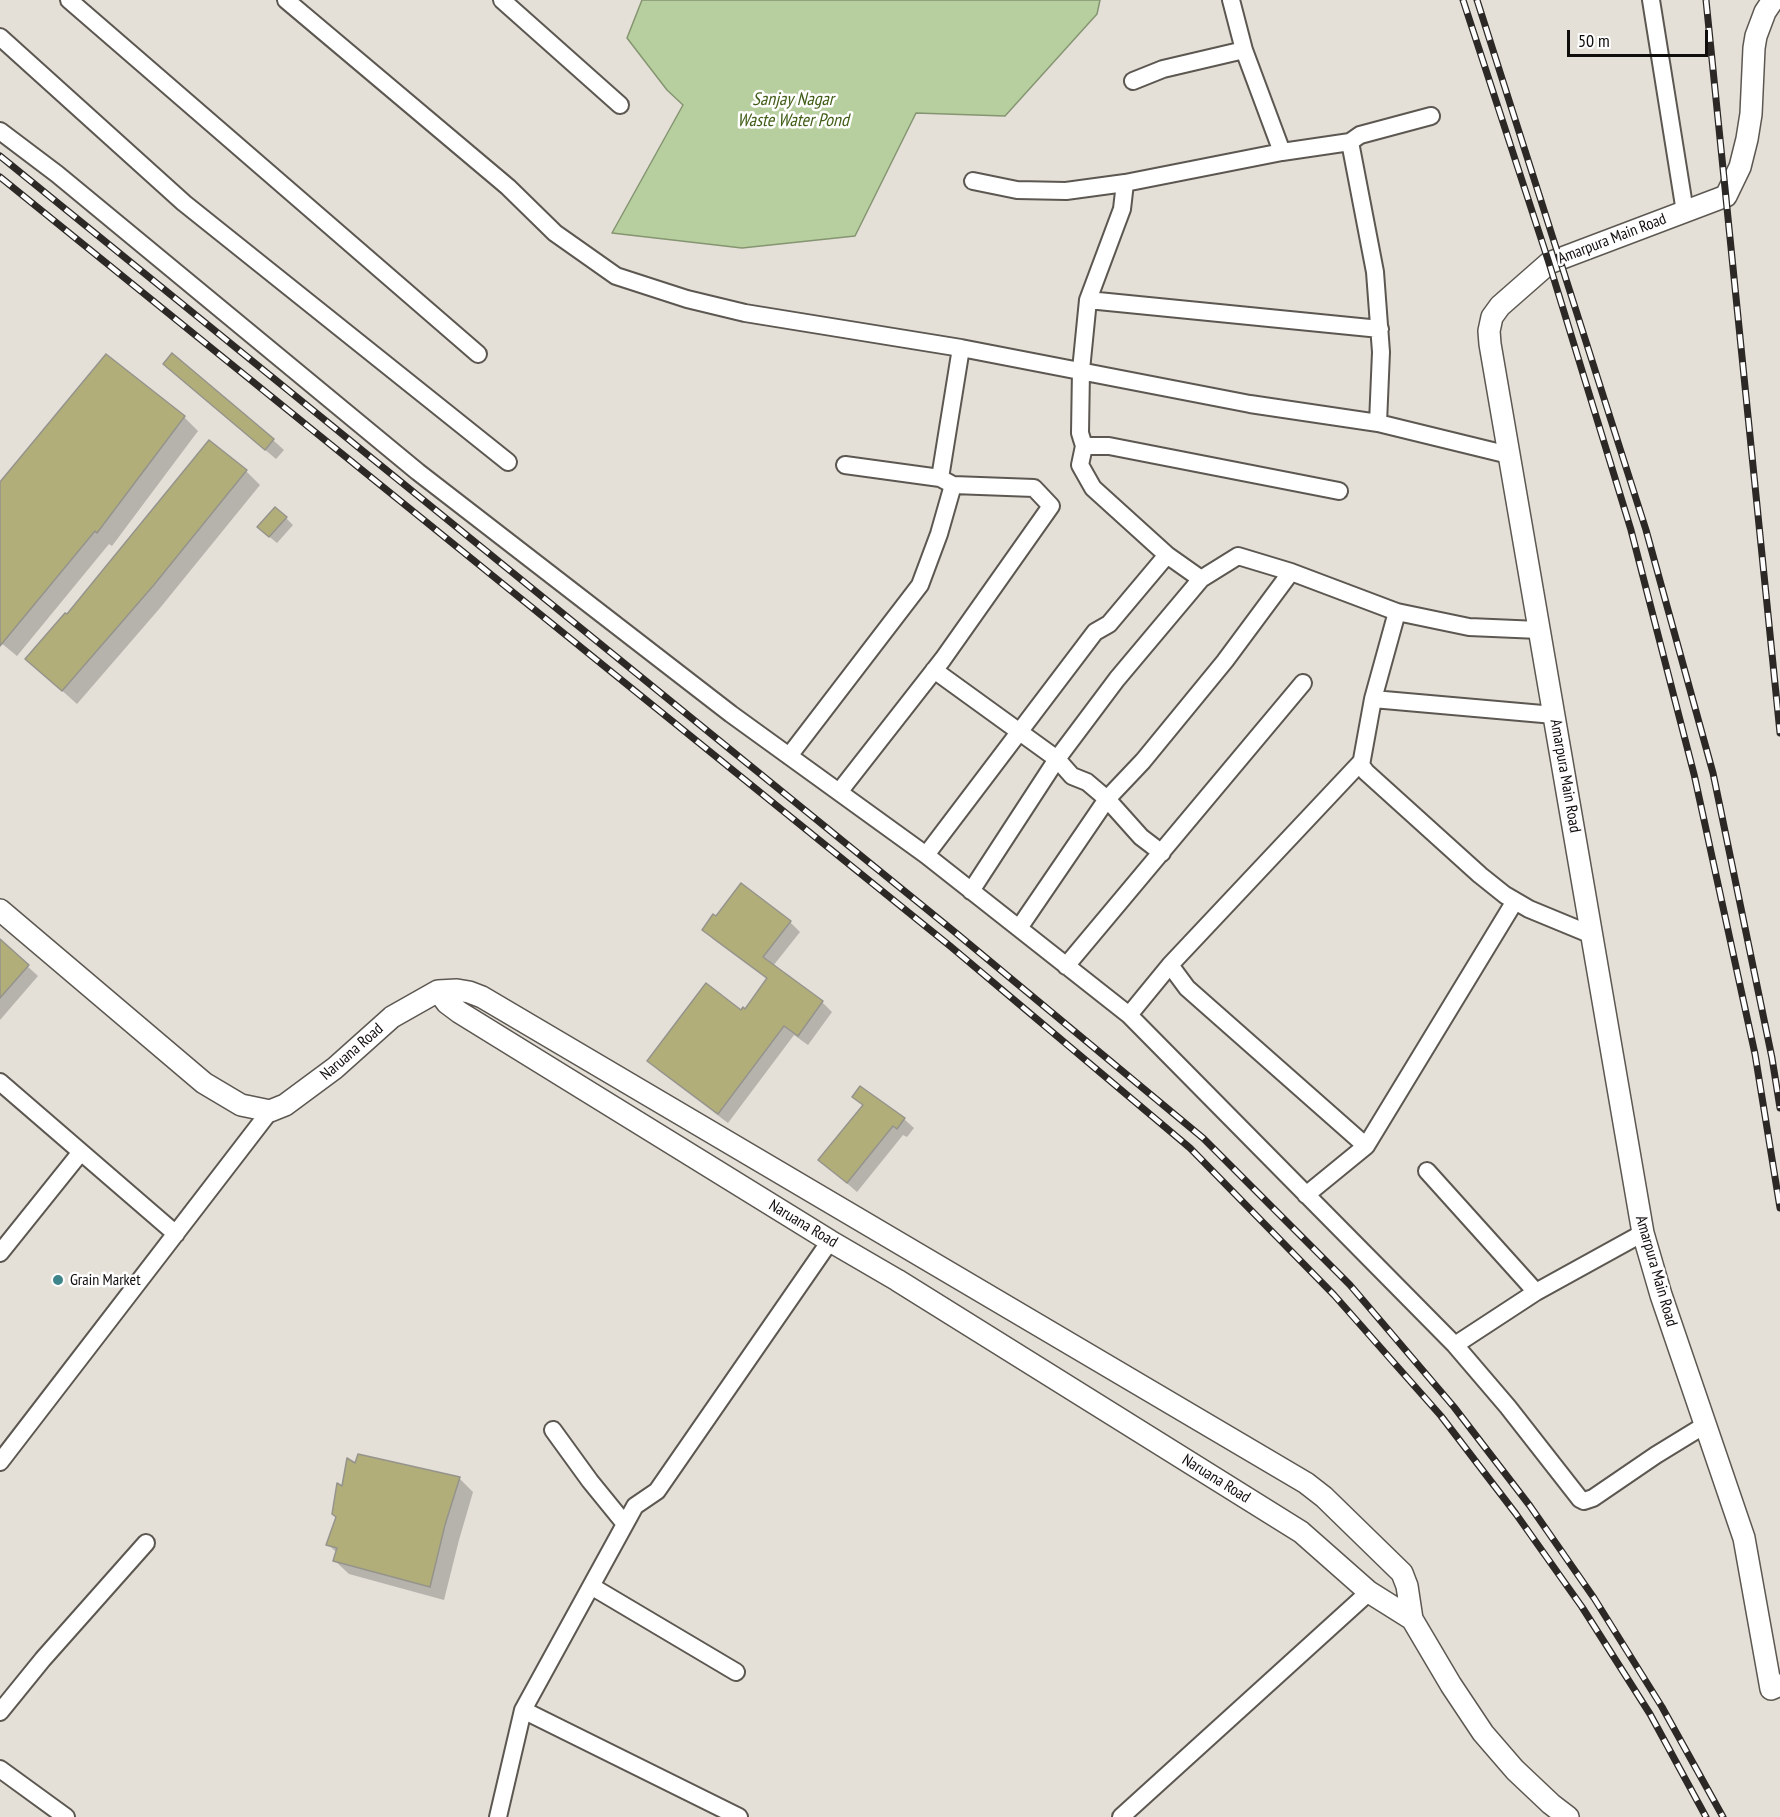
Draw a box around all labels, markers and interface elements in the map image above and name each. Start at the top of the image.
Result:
scale bar [1570,18,1711,56]
text: 50 m [1578,29,1610,52]
water label: Sanjay Nagar Waste Water Pond [737,89,849,132]
street label: Amarpura Main Road [1555,209,1669,269]
street label: Amarpura Main Road [1546,718,1584,834]
street label: Naruana Road [317,1020,387,1084]
street label: Naruana Road [765,1196,841,1252]
street label: Amarpura Main Road [1631,1213,1681,1329]
place label: Grain Market [70,1270,141,1290]
marker: Grain Market [51,1273,65,1287]
street label: Naruana Road [1178,1450,1254,1508]

